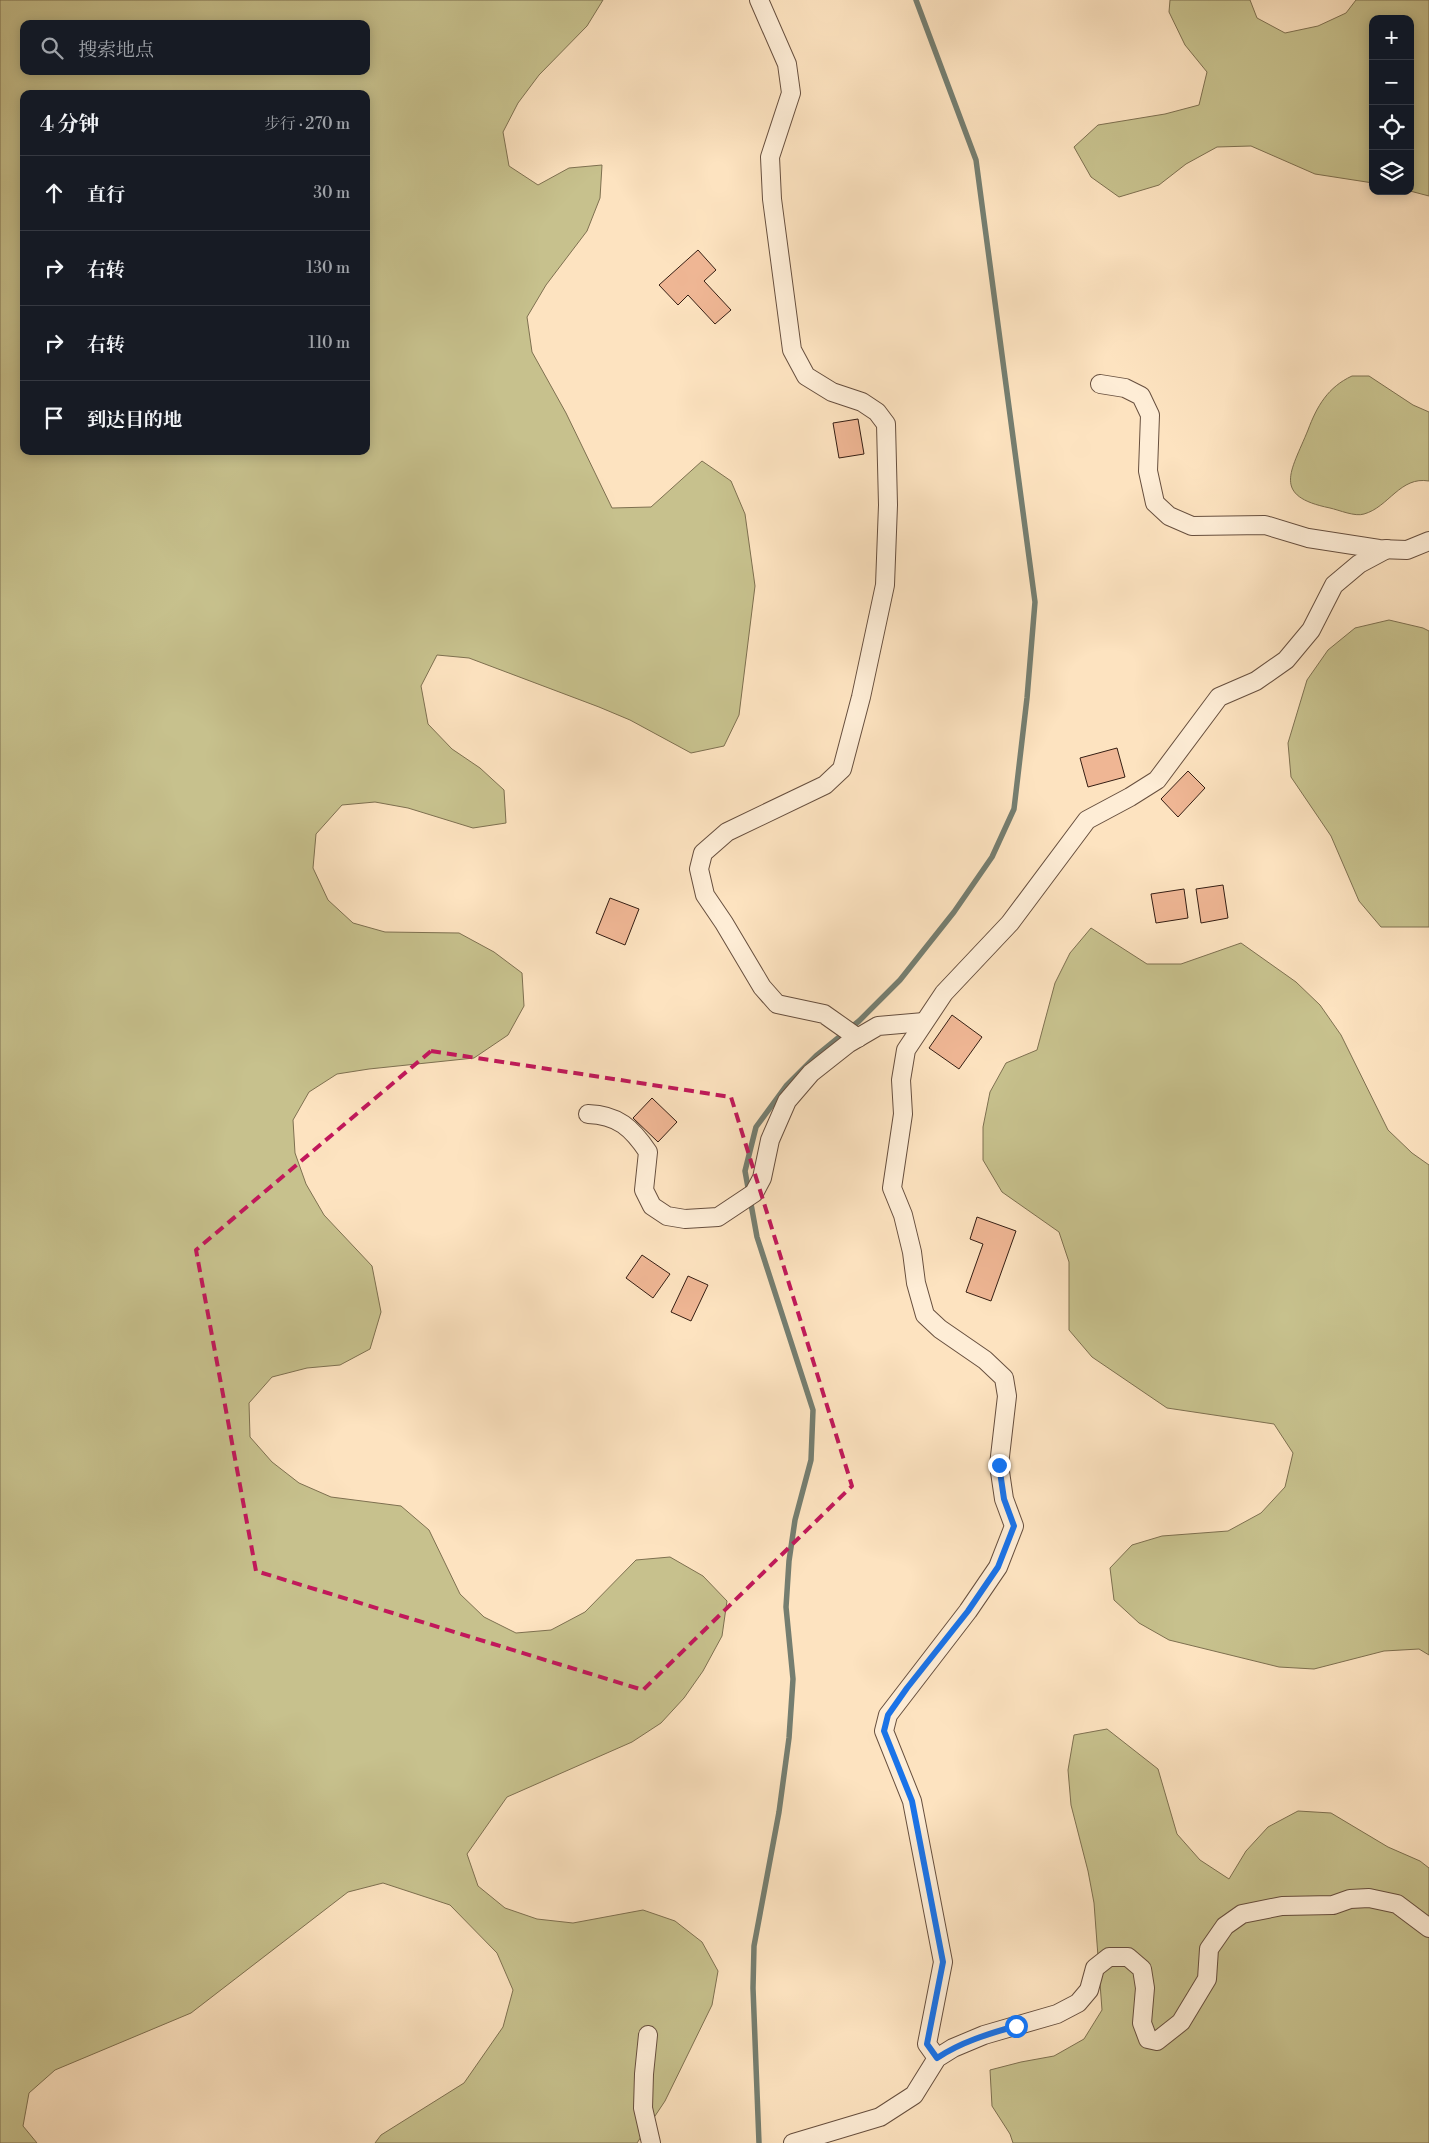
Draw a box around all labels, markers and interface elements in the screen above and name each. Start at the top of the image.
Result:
map controls [1369,15,1414,195]
button: + [1369,15,1414,60]
search box [20,20,370,75]
icon: search [38,34,66,62]
text: 搜索地点 [78,38,154,62]
button: − [1369,60,1414,105]
button: locate [1369,105,1414,150]
text: 4 分钟 [40,112,99,138]
text: 步行 · 270 m [264,114,350,134]
button: layers [1369,150,1414,195]
icon: ahead [40,179,68,207]
text: 直行 [87,183,125,207]
text: 30 m [313,183,350,203]
icon: right [40,254,68,282]
text: 右转 [87,258,125,282]
text: 130 m [306,258,350,278]
icon: right [40,329,68,357]
text: 右转 [87,333,125,357]
text: 110 m [308,333,350,353]
icon: arrive [40,404,68,432]
text: 到达目的地 [87,408,182,432]
route end [988,1454,1011,1477]
route start [1005,2015,1028,2038]

